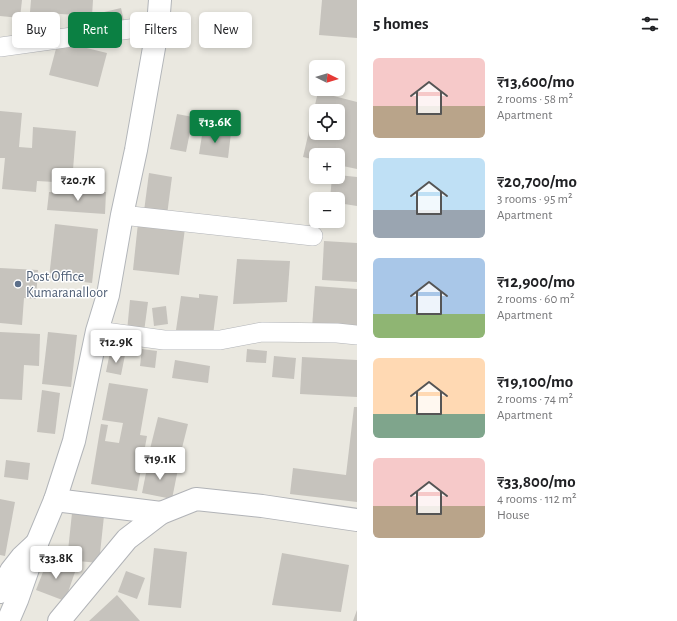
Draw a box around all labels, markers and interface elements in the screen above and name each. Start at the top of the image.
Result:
chip: Buy [12,12,60,48]
chip: Rent [68,12,122,48]
chip: Filters [130,12,191,48]
chip: New [199,12,252,48]
icon: filters [639,13,661,35]
text: 5 homes [373,15,429,32]
north arrow [309,60,345,96]
map controls [309,60,345,228]
text: ₹13,600/mo [497,73,574,90]
icon: home [405,74,453,122]
text: 2 rooms · 58 m² [497,93,573,106]
button: locate [309,104,345,140]
text: Apartment [497,109,552,122]
pin: ₹13.6K [182,110,248,144]
text: ₹13.6K [199,116,231,129]
button: + [309,148,345,184]
pin: ₹20.7K [45,168,111,202]
text: ₹20,700/mo [497,173,577,190]
text: ₹20.7K [61,174,95,187]
icon: home [405,174,453,222]
button: − [309,192,345,228]
text: 3 rooms · 95 m² [497,193,572,206]
text: Apartment [497,209,552,222]
place label: Post Office Kumaranalloor [26,270,108,300]
text: ₹12,900/mo [497,273,575,290]
icon: home [405,274,453,322]
marker: Post Office Kumaranalloor [13,279,23,289]
text: 2 rooms · 60 m² [497,293,574,306]
text: Apartment [497,309,552,322]
pin: ₹12.9K [83,330,149,364]
text: ₹12.9K [99,336,133,349]
text: ₹19,100/mo [497,373,573,390]
icon: home [405,374,453,422]
text: 2 rooms · 74 m² [497,393,573,406]
text: Apartment [497,409,552,422]
pin: ₹19.1K [127,447,193,481]
text: ₹19.1K [144,453,176,466]
text: ₹33,800/mo [497,473,576,490]
icon: home [405,474,453,522]
text: 4 rooms · 112 m² [497,493,577,506]
text: House [497,509,529,522]
pin: ₹33.8K [23,546,89,580]
text: ₹33.8K [39,552,73,565]

